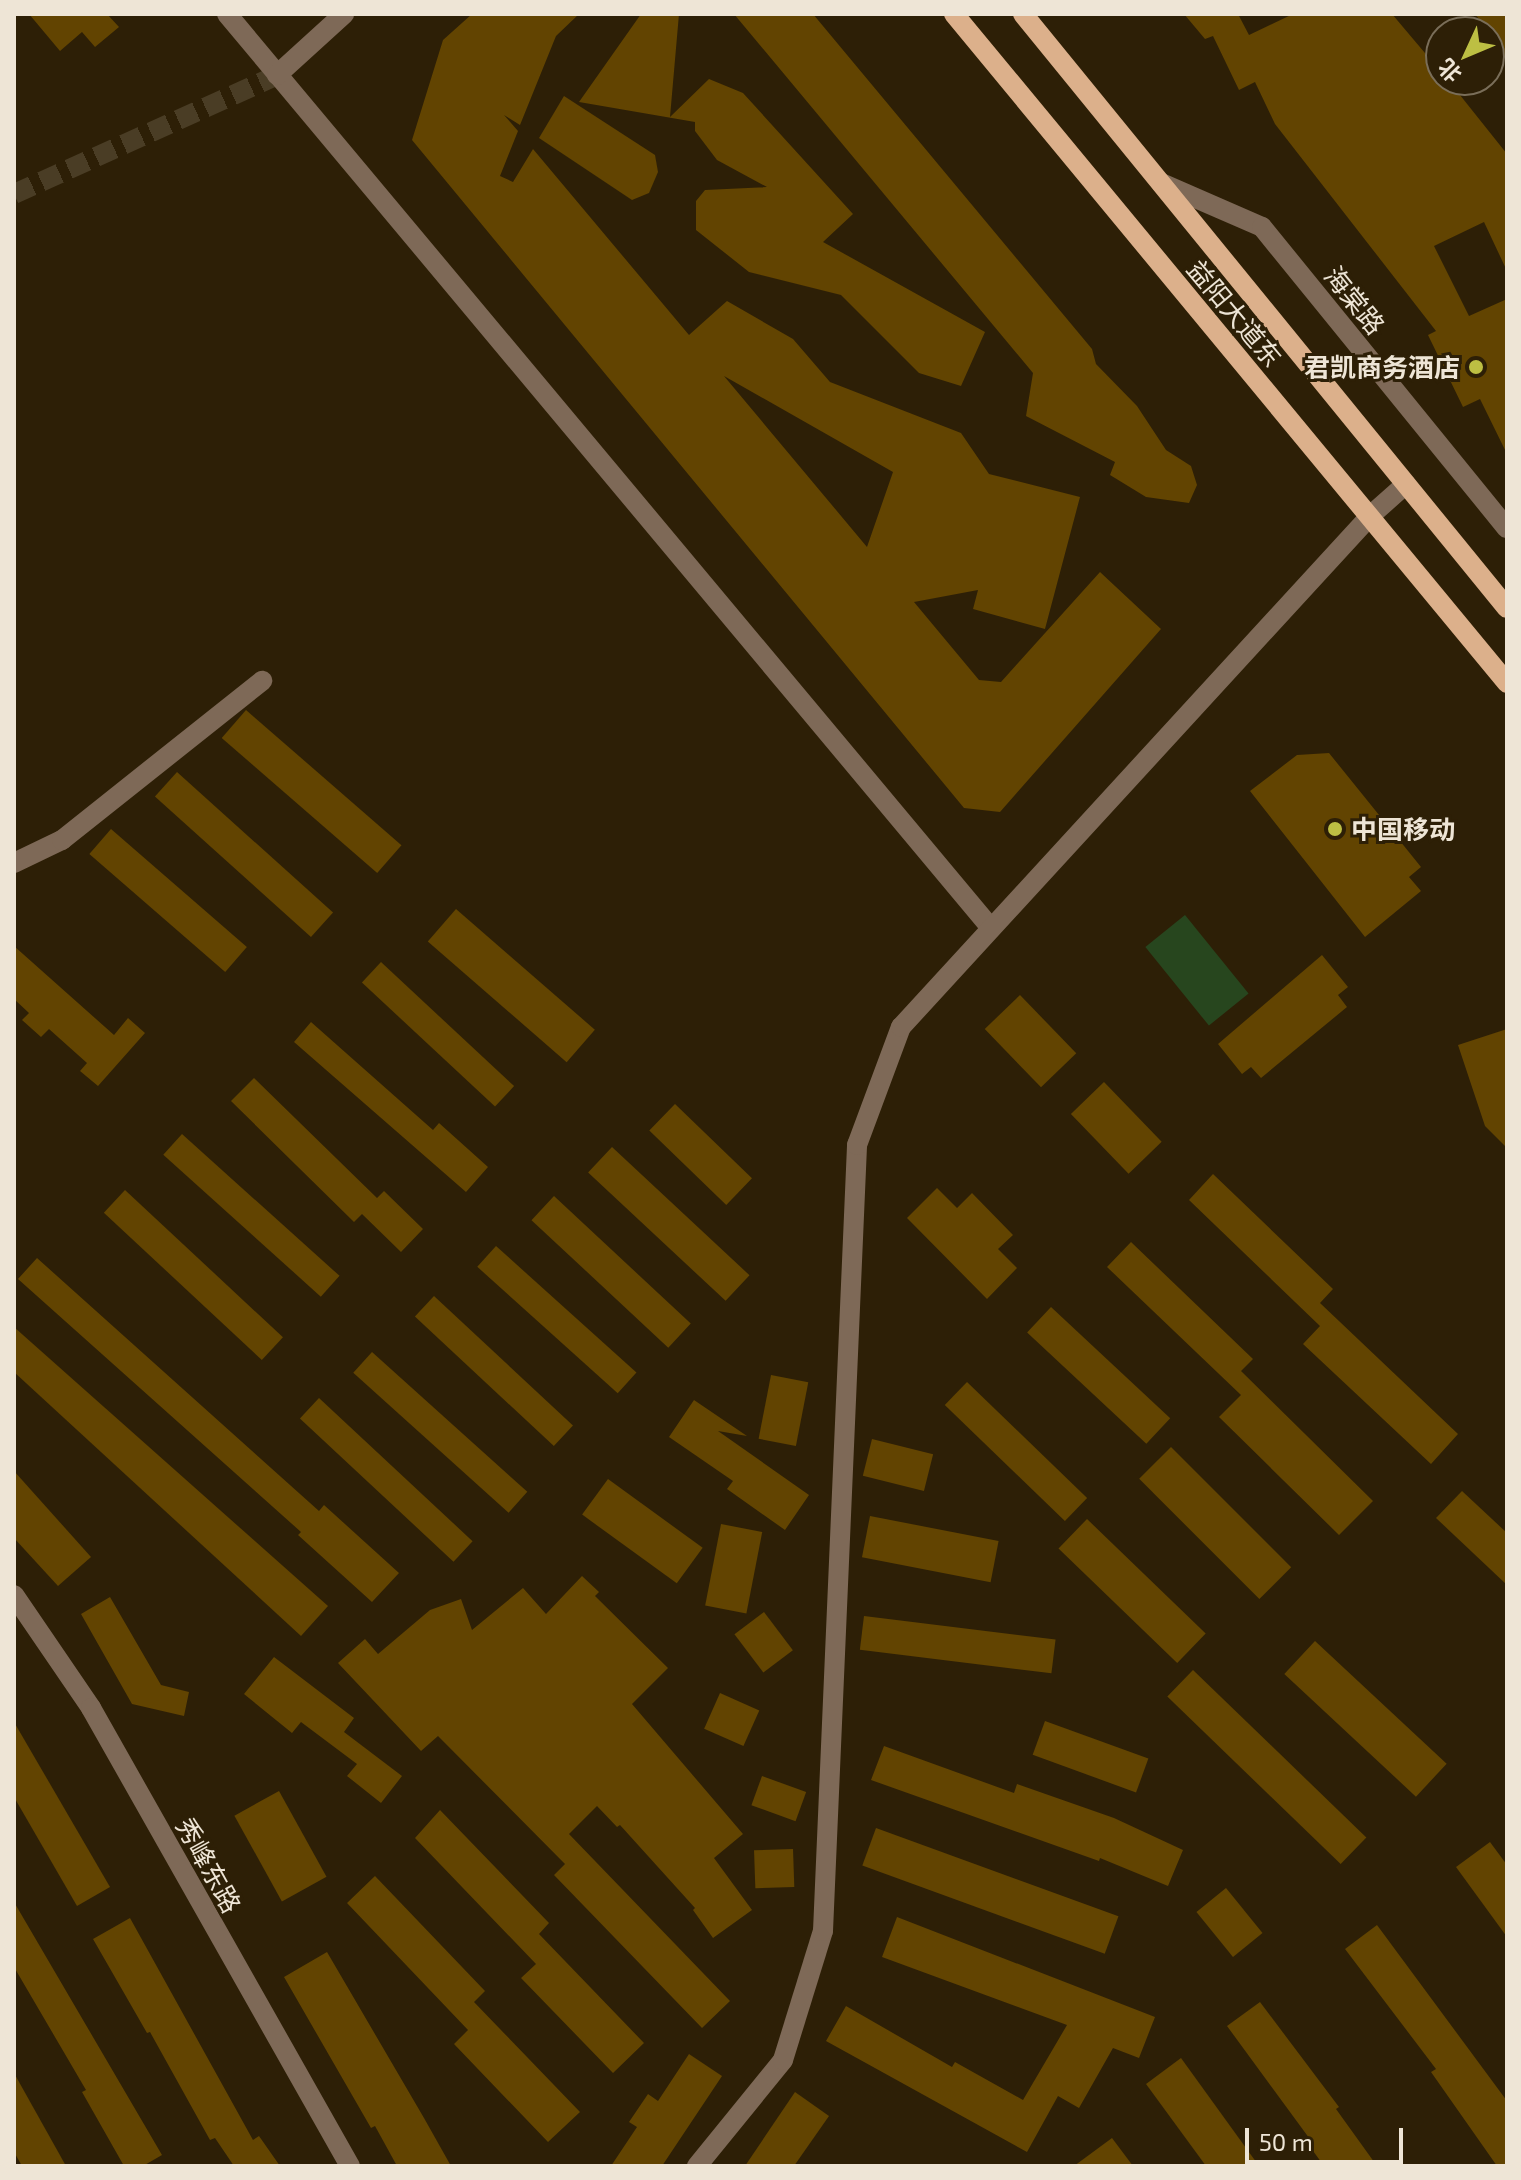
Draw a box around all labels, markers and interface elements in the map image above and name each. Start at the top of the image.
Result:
north arrow [1425,16,1505,96]
text: 北 [1432,54,1466,88]
street label: 益阳大道东 [1181,253,1289,373]
street label: 海棠路 [1318,260,1392,340]
place label: 君凯商务酒店 [1304,351,1460,383]
marker: 君凯商务酒店 [1467,358,1485,376]
place label: 中国移动 [1351,813,1455,845]
marker: 中国移动 [1326,820,1344,838]
street label: 秀峰东路 [170,1812,248,1918]
scale bar [1249,2112,1407,2162]
text: 50 m [1259,2127,1313,2156]

